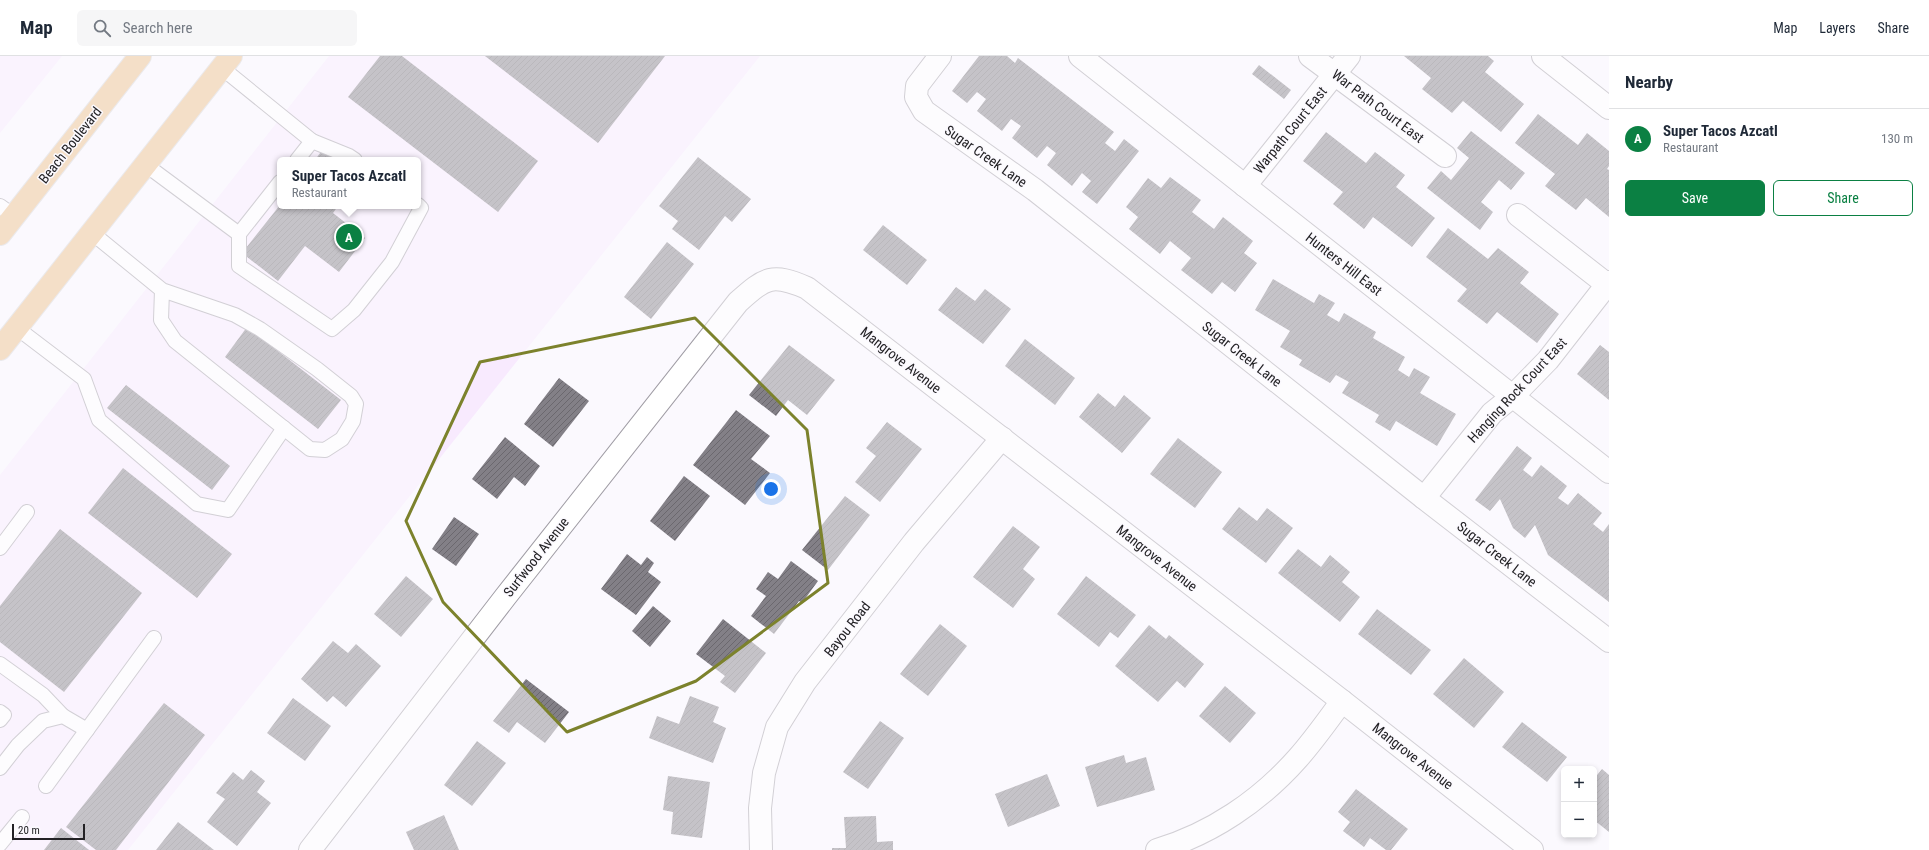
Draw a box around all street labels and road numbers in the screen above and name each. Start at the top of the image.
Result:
street label: War Path Court East [1329,66,1427,146]
street label: Warpath Court East [1250,83,1330,177]
street label: Beach Boulevard [35,104,105,186]
street label: Sugar Creek Lane [942,122,1030,190]
street label: Hunters Hill East [1303,229,1385,299]
street label: Sugar Creek Lane [1199,318,1285,390]
street label: Mangrove Avenue [857,324,945,397]
street label: Hanging Rock Court East [1464,334,1570,446]
street label: Surfwood Avenue [500,514,572,600]
street label: Sugar Creek Lane [1454,518,1540,590]
street label: Mangrove Avenue [1113,522,1201,595]
street label: Bayou Road [821,598,873,660]
street label: Mangrove Avenue [1369,720,1457,793]

